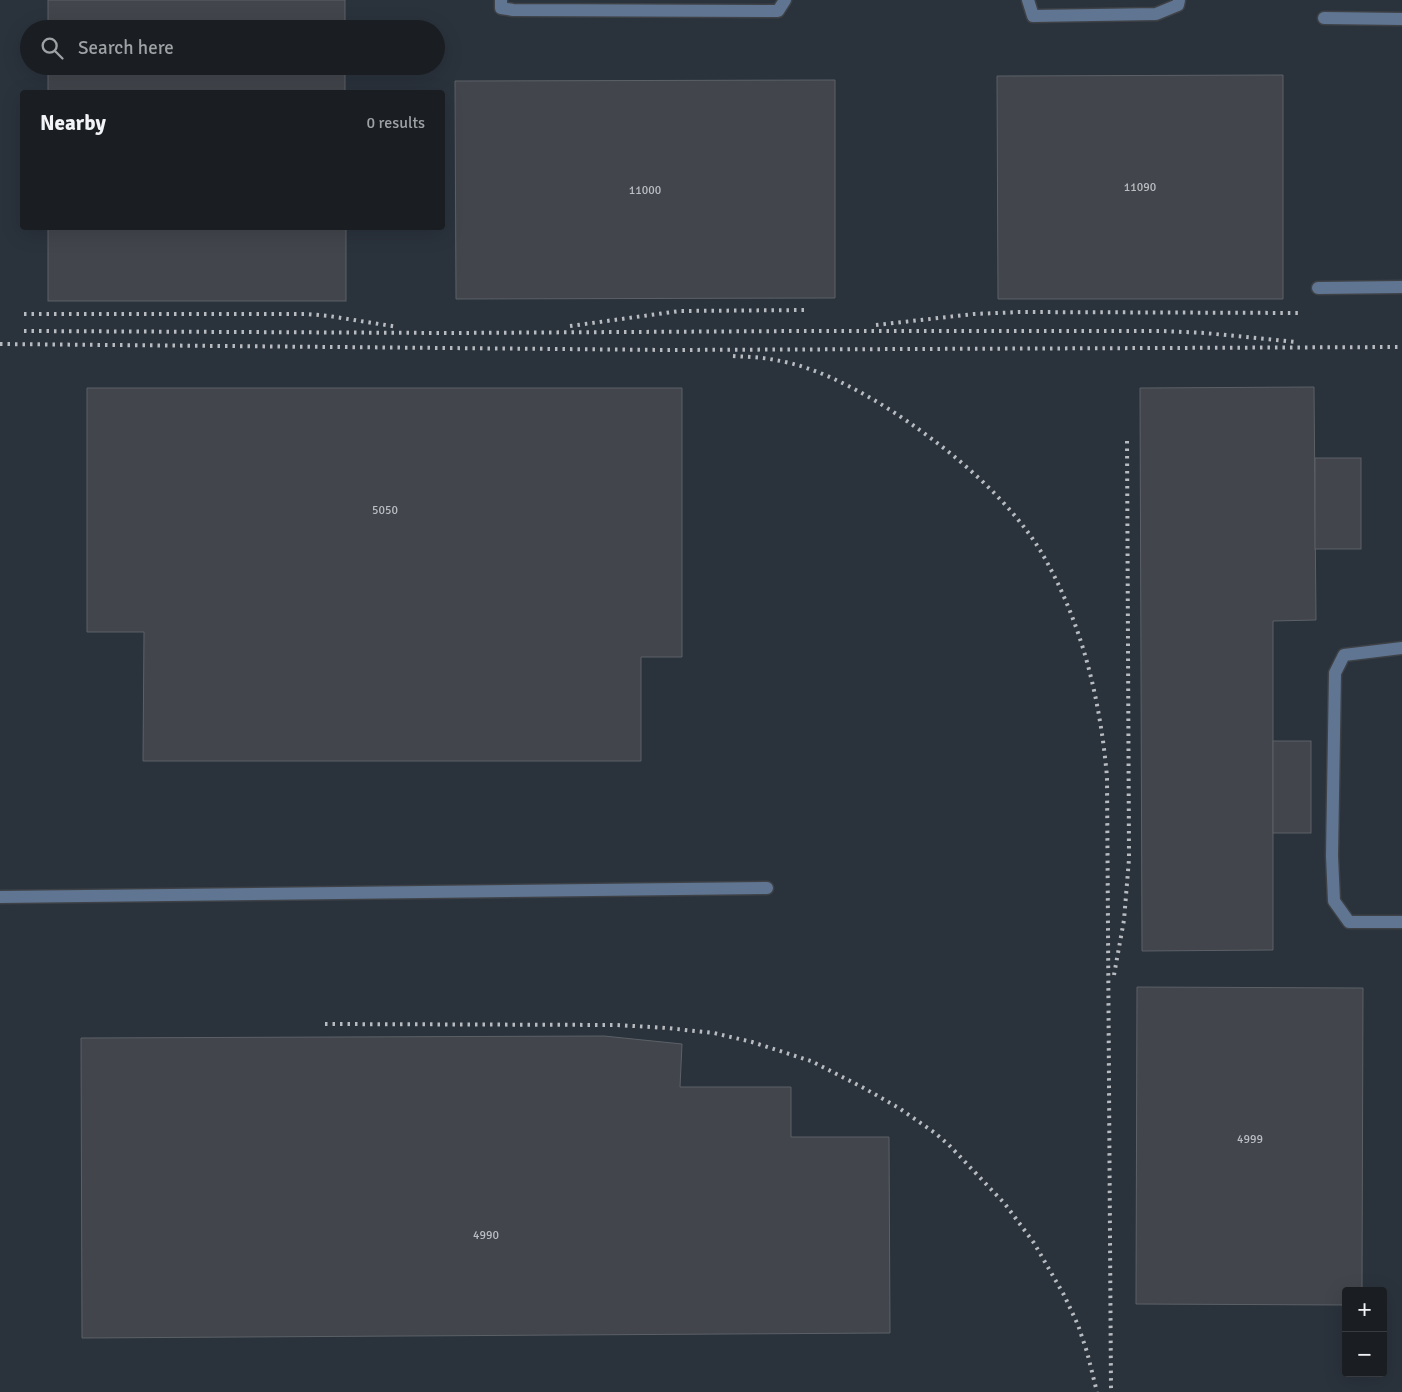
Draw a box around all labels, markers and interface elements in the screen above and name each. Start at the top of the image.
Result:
search box [20,20,445,75]
icon: search [38,34,66,62]
text: Search here [78,36,174,60]
text: Nearby [40,110,106,136]
text: 0 results [366,113,425,133]
house number: 11090 [1124,180,1156,195]
house number: 11000 [629,183,661,198]
house number: 5050 [372,503,398,518]
house number: 4999 [1237,1132,1263,1147]
house number: 4990 [473,1228,499,1243]
map controls [1342,1287,1387,1377]
button: + [1342,1287,1387,1332]
button: − [1342,1332,1387,1377]

